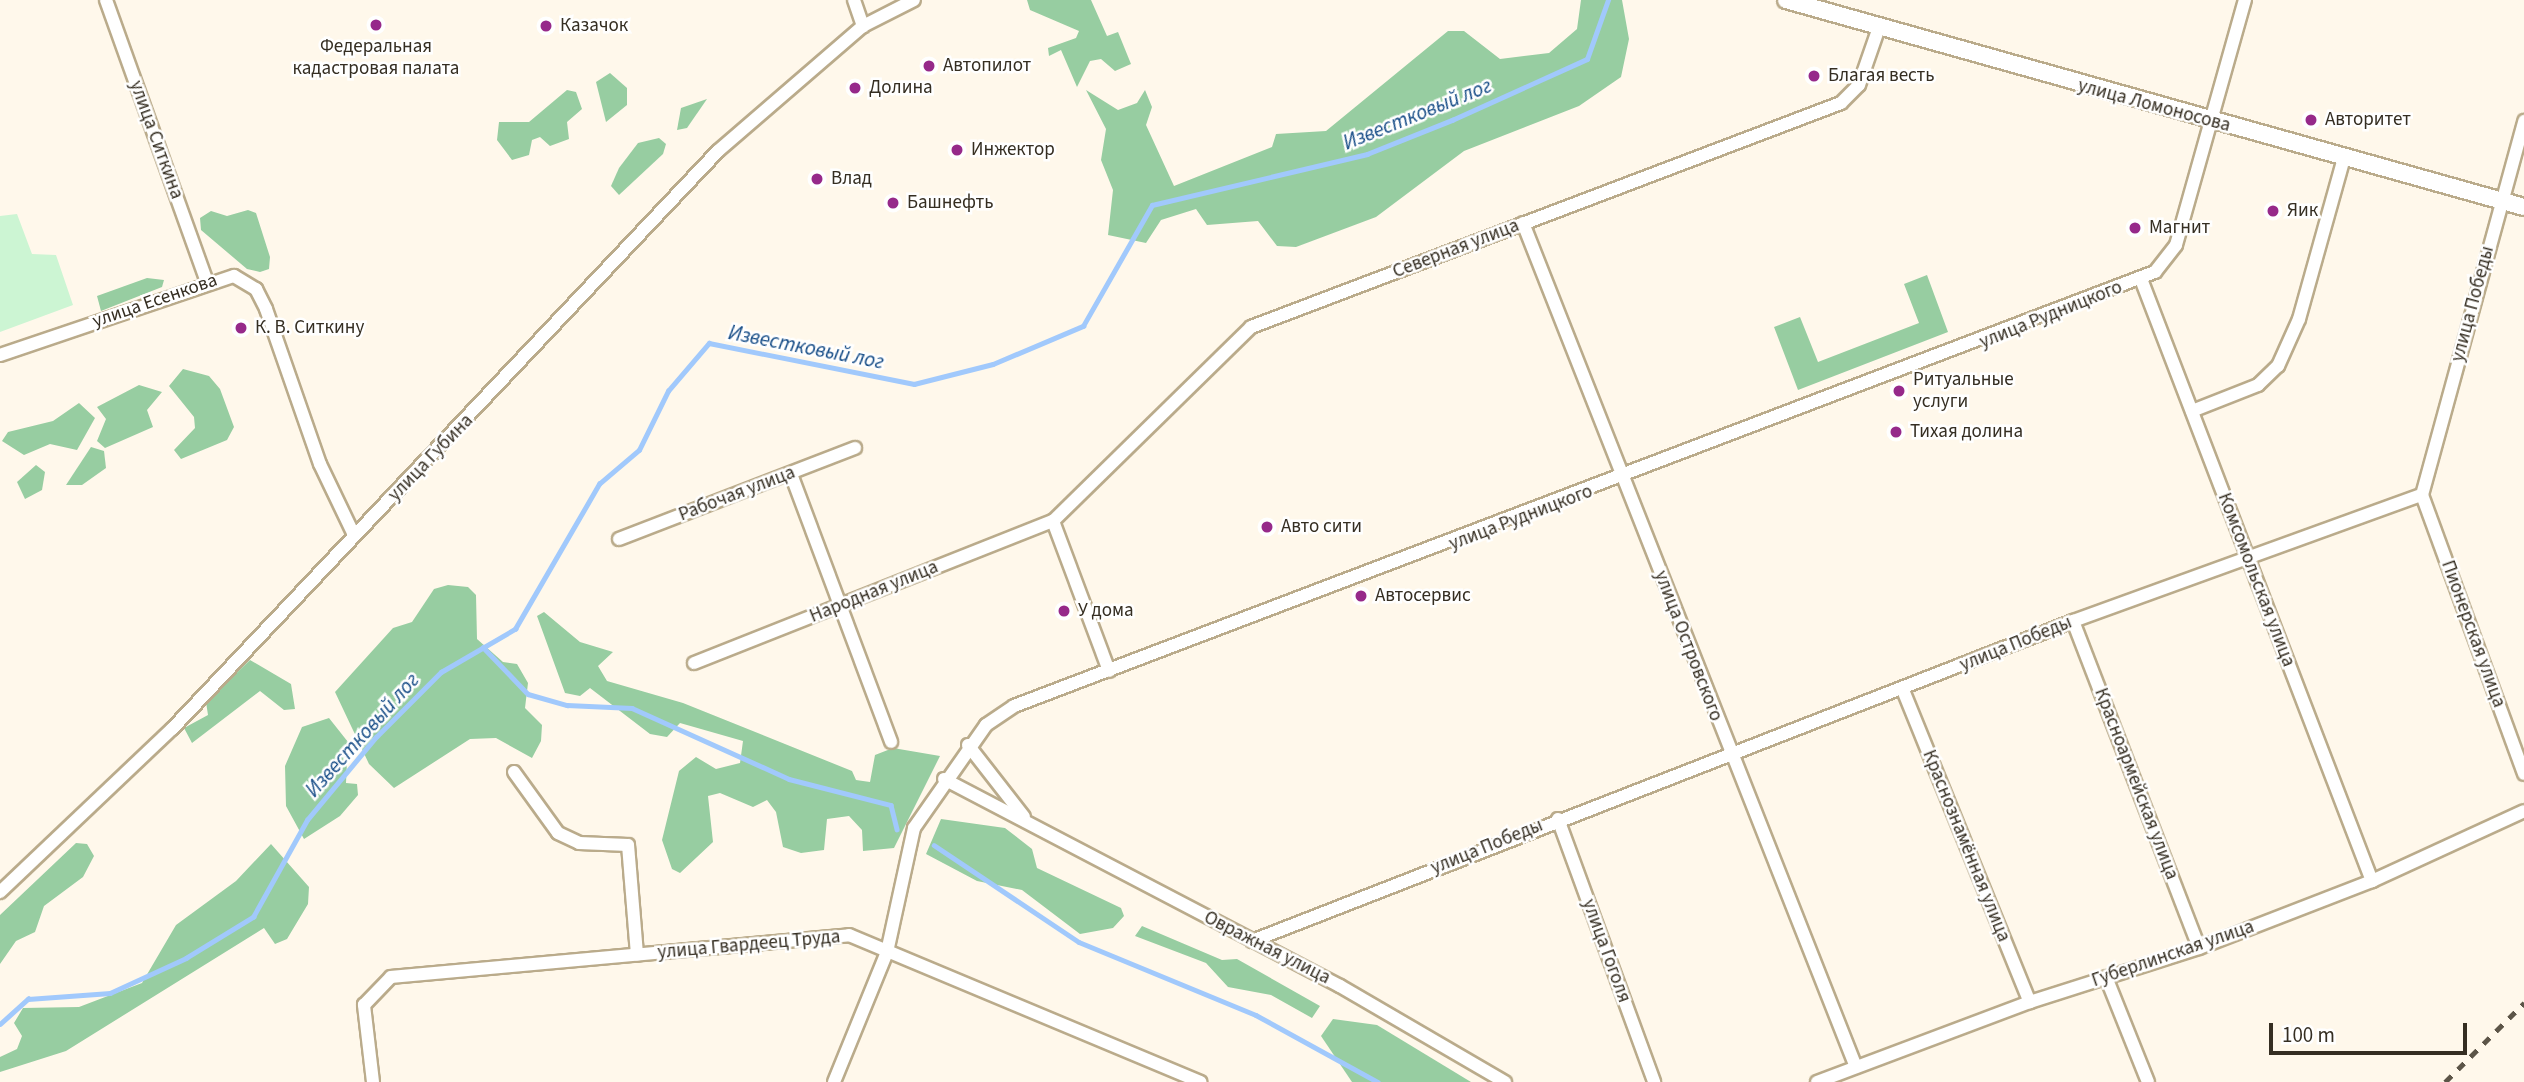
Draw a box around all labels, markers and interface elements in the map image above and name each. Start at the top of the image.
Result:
place label: Казачок [560,15,628,37]
marker: Федеральная кадастровая палата [368,17,384,33]
marker: Казачок [538,18,554,34]
place label: Федеральная кадастровая палата [293,36,459,80]
place label: Автопилот [943,55,1031,77]
marker: Автопилот [921,58,937,74]
place label: Благая весть [1828,65,1935,87]
marker: Благая весть [1806,68,1822,84]
water label: Известковый лог [1339,73,1495,155]
street label: улица Ломоносова [2075,75,2233,137]
place label: Долина [869,77,933,99]
street label: улица Ситкина [124,78,188,202]
marker: Долина [847,80,863,96]
place label: Авторитет [2325,109,2411,131]
marker: Авторитет [2303,112,2319,128]
place label: Инжектор [971,139,1055,161]
marker: Инжектор [949,142,965,158]
place label: Влад [831,168,872,190]
marker: Влад [809,171,825,187]
place label: Башнефть [907,192,994,214]
marker: Башнефть [885,195,901,211]
place label: Яик [2287,200,2318,222]
marker: Яик [2265,203,2281,219]
street label: Северная улица [1390,214,1522,284]
place label: Магнит [2149,217,2210,239]
marker: Магнит [2127,220,2143,236]
street label: улица Победы [2447,244,2499,364]
street label: улица Есенкова [90,269,220,333]
street label: улица Рудницкого [1976,276,2126,354]
place label: К. В. Ситкину [255,317,364,339]
marker: К. В. Ситкину [233,320,249,336]
water label: Известковый лог [726,320,886,374]
place label: Ритуальные услуги [1913,369,2014,413]
marker: Ритуальные услуги [1891,383,1907,399]
street label: улица Губина [384,410,478,506]
place label: Тихая долина [1910,421,2023,443]
marker: Тихая долина [1888,424,1904,440]
street label: Рабочая улица [676,461,798,527]
street label: улица Рудницкого [1446,480,1596,556]
street label: Комсомольская улица [2212,490,2300,670]
place label: Авто сити [1281,516,1362,538]
marker: Авто сити [1259,519,1275,535]
street label: Народная улица [806,556,942,628]
street label: Пионерская улица [2436,557,2510,711]
street label: улица Островского [1649,568,1727,724]
place label: Автосервис [1375,585,1471,607]
marker: Автосервис [1353,588,1369,604]
place label: У дома [1078,600,1134,622]
marker: У дома [1056,603,1072,619]
street label: улица Победы [1957,611,2075,677]
water label: Известковый лог [300,668,424,802]
street label: Красноармейская улица [2089,685,2183,883]
street label: Краснознамённая улица [1917,747,2015,945]
street label: улица Победы [1428,814,1546,880]
street label: улица Гоголя [1577,896,1635,1006]
street label: Овражная улица [1200,906,1334,990]
street label: Губерлинская улица [2089,916,2257,992]
street label: улица Гвардеец Труда [657,926,841,964]
scale bar [2272,1009,2470,1052]
text: 100 m [2282,1020,2335,1050]

